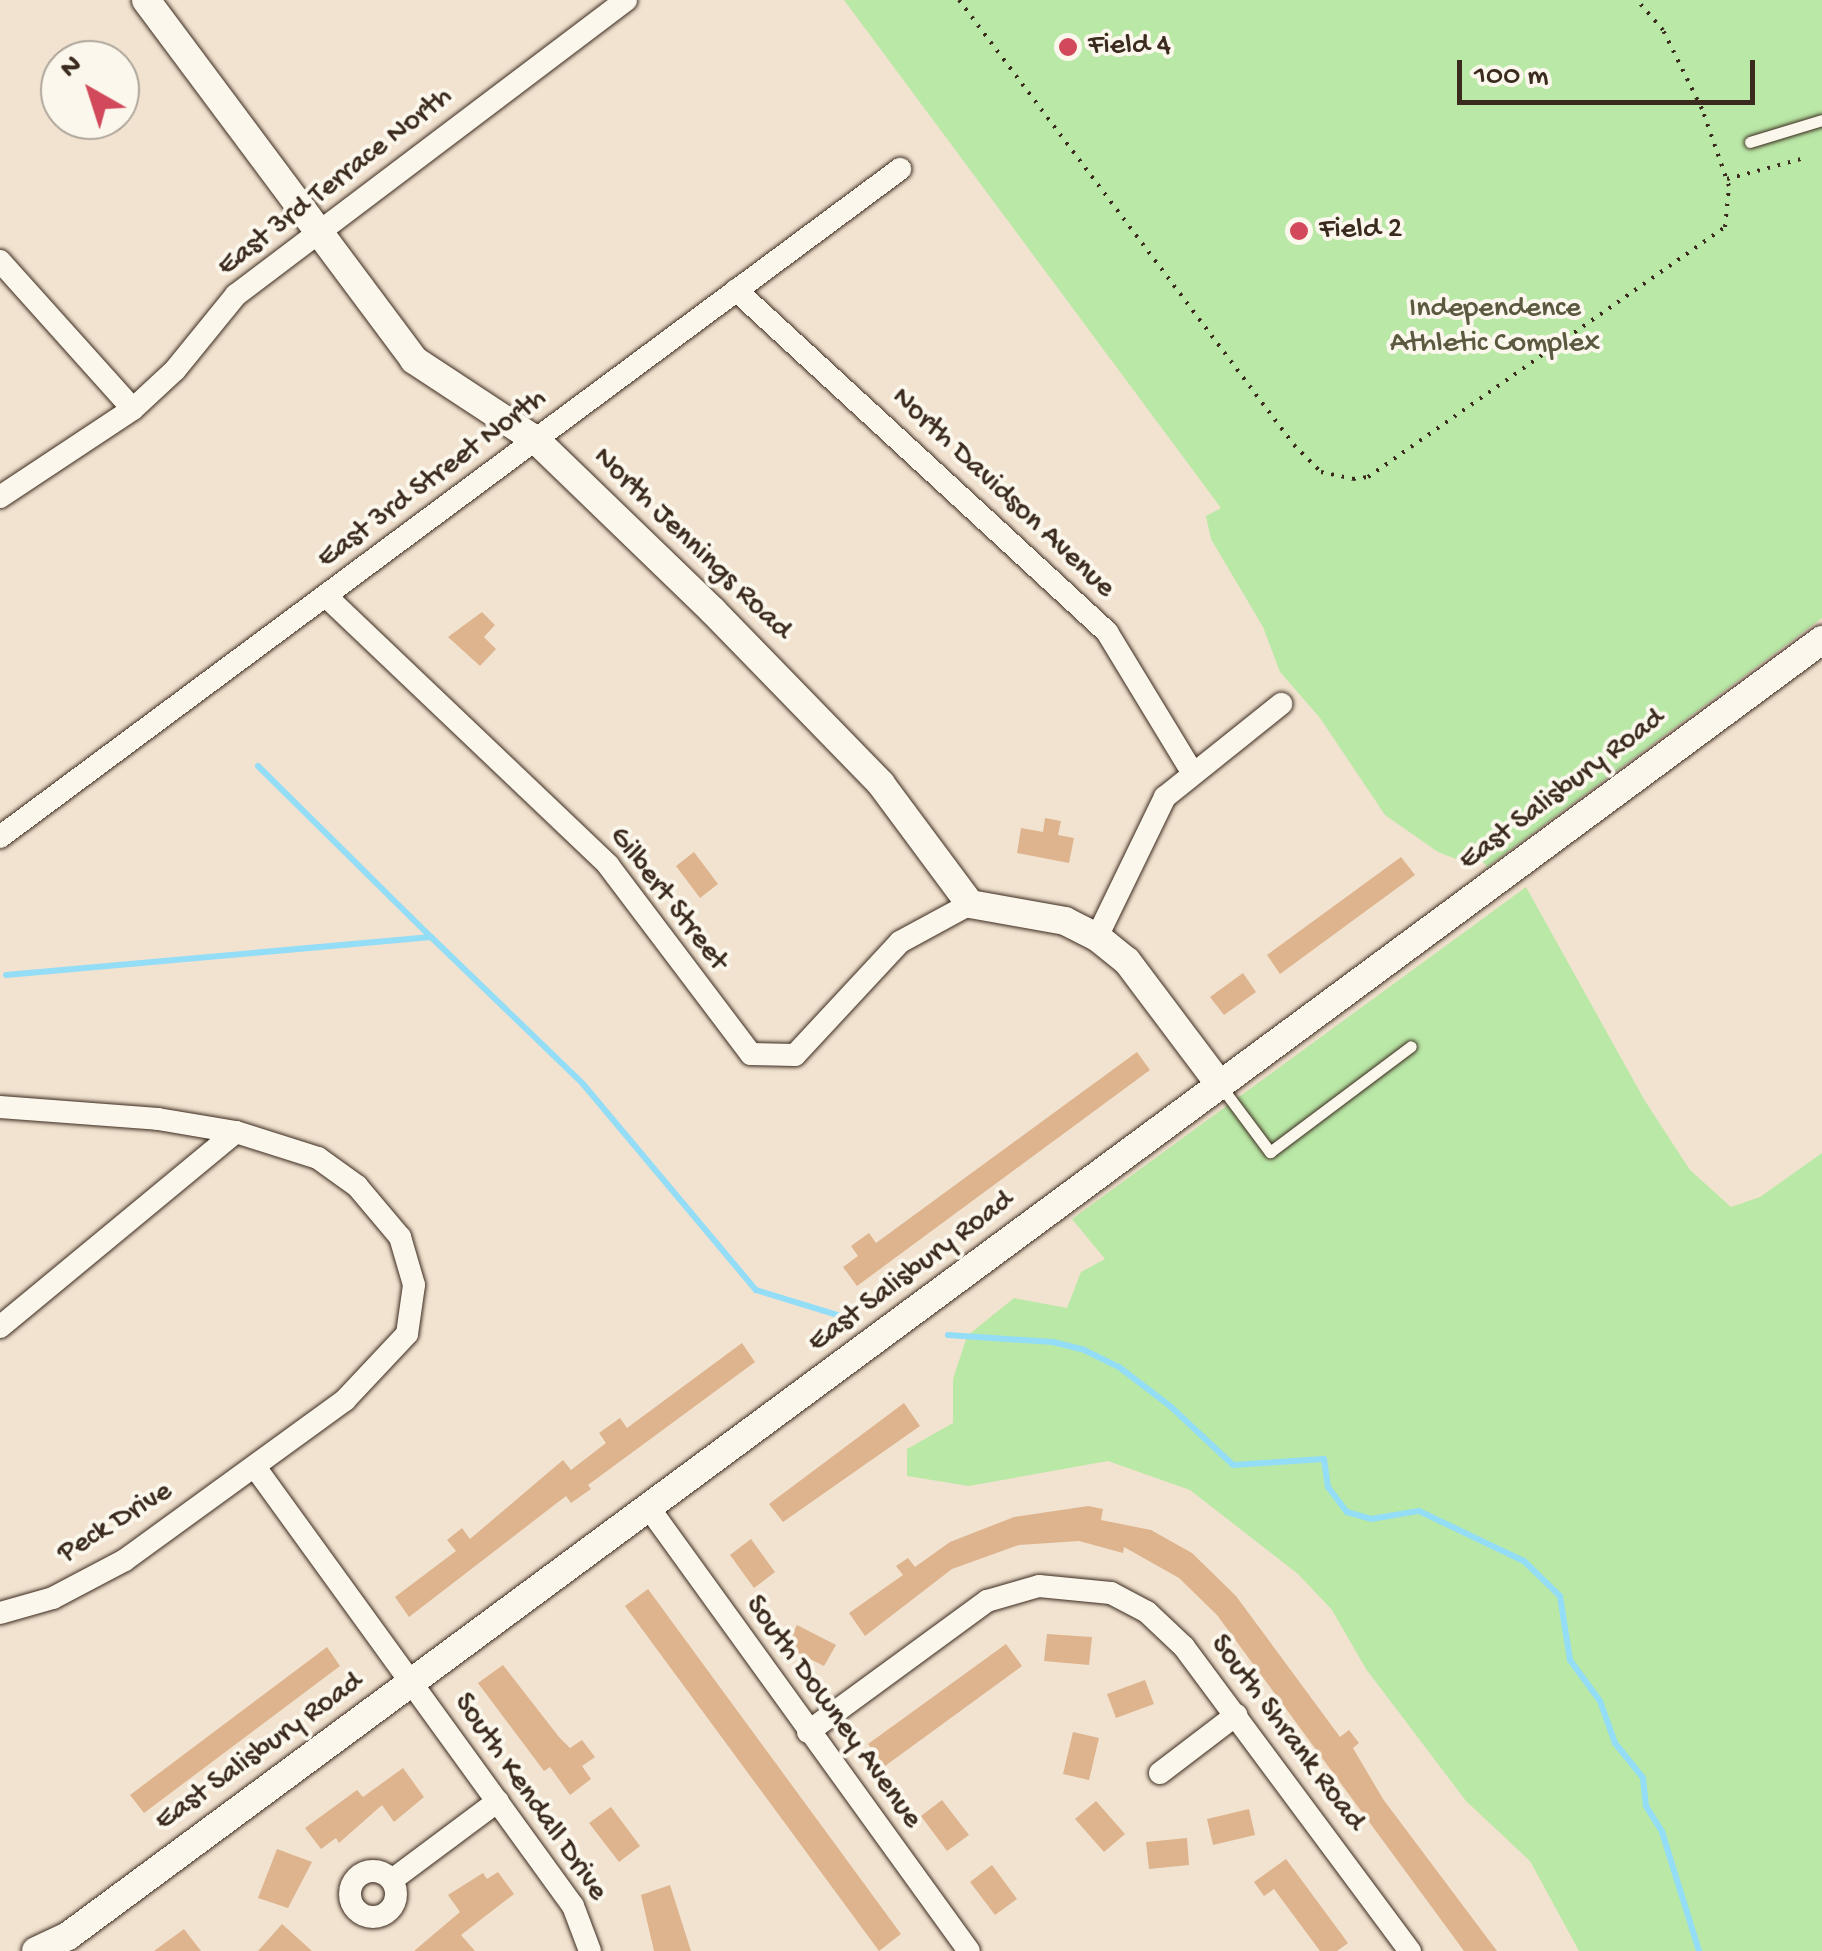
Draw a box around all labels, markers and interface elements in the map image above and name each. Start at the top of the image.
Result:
place label: Field 4 [1088,29,1171,65]
marker: Field 4 [1057,36,1079,58]
north arrow [40,40,140,140]
scale bar [1462,40,1760,102]
text: N [55,49,90,86]
text: 100 m [1474,60,1549,95]
street label: East 3rd Terrace North [211,80,461,286]
place label: Field 2 [1319,213,1402,249]
marker: Field 2 [1288,220,1310,242]
park label: Independence Athletic Complex [1390,292,1600,362]
street label: North Davidson Avenue [883,381,1121,607]
street label: East 3rd Street North [311,382,555,578]
street label: North Jennings Road [584,441,798,649]
street label: East Salisbury Road [1453,702,1673,880]
street label: Gilbert Street [599,821,735,979]
street label: East Salisbury Road [802,1184,1022,1362]
street label: Peck Drive [52,1475,180,1573]
street label: South Downey Avenue [735,1589,929,1837]
street label: South Shrank Road [1200,1629,1372,1839]
street label: East Salisbury Road [149,1665,371,1841]
street label: South Kendall Drive [444,1687,614,1909]

